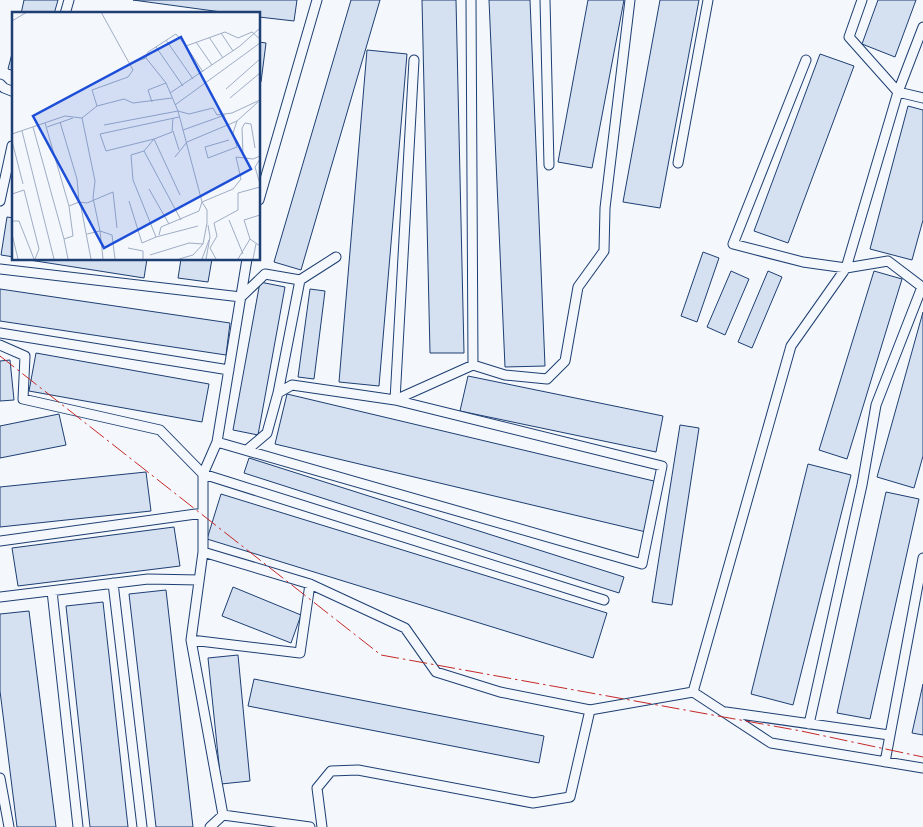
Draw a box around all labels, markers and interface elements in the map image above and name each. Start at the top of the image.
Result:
inset map [12,12,260,260]

